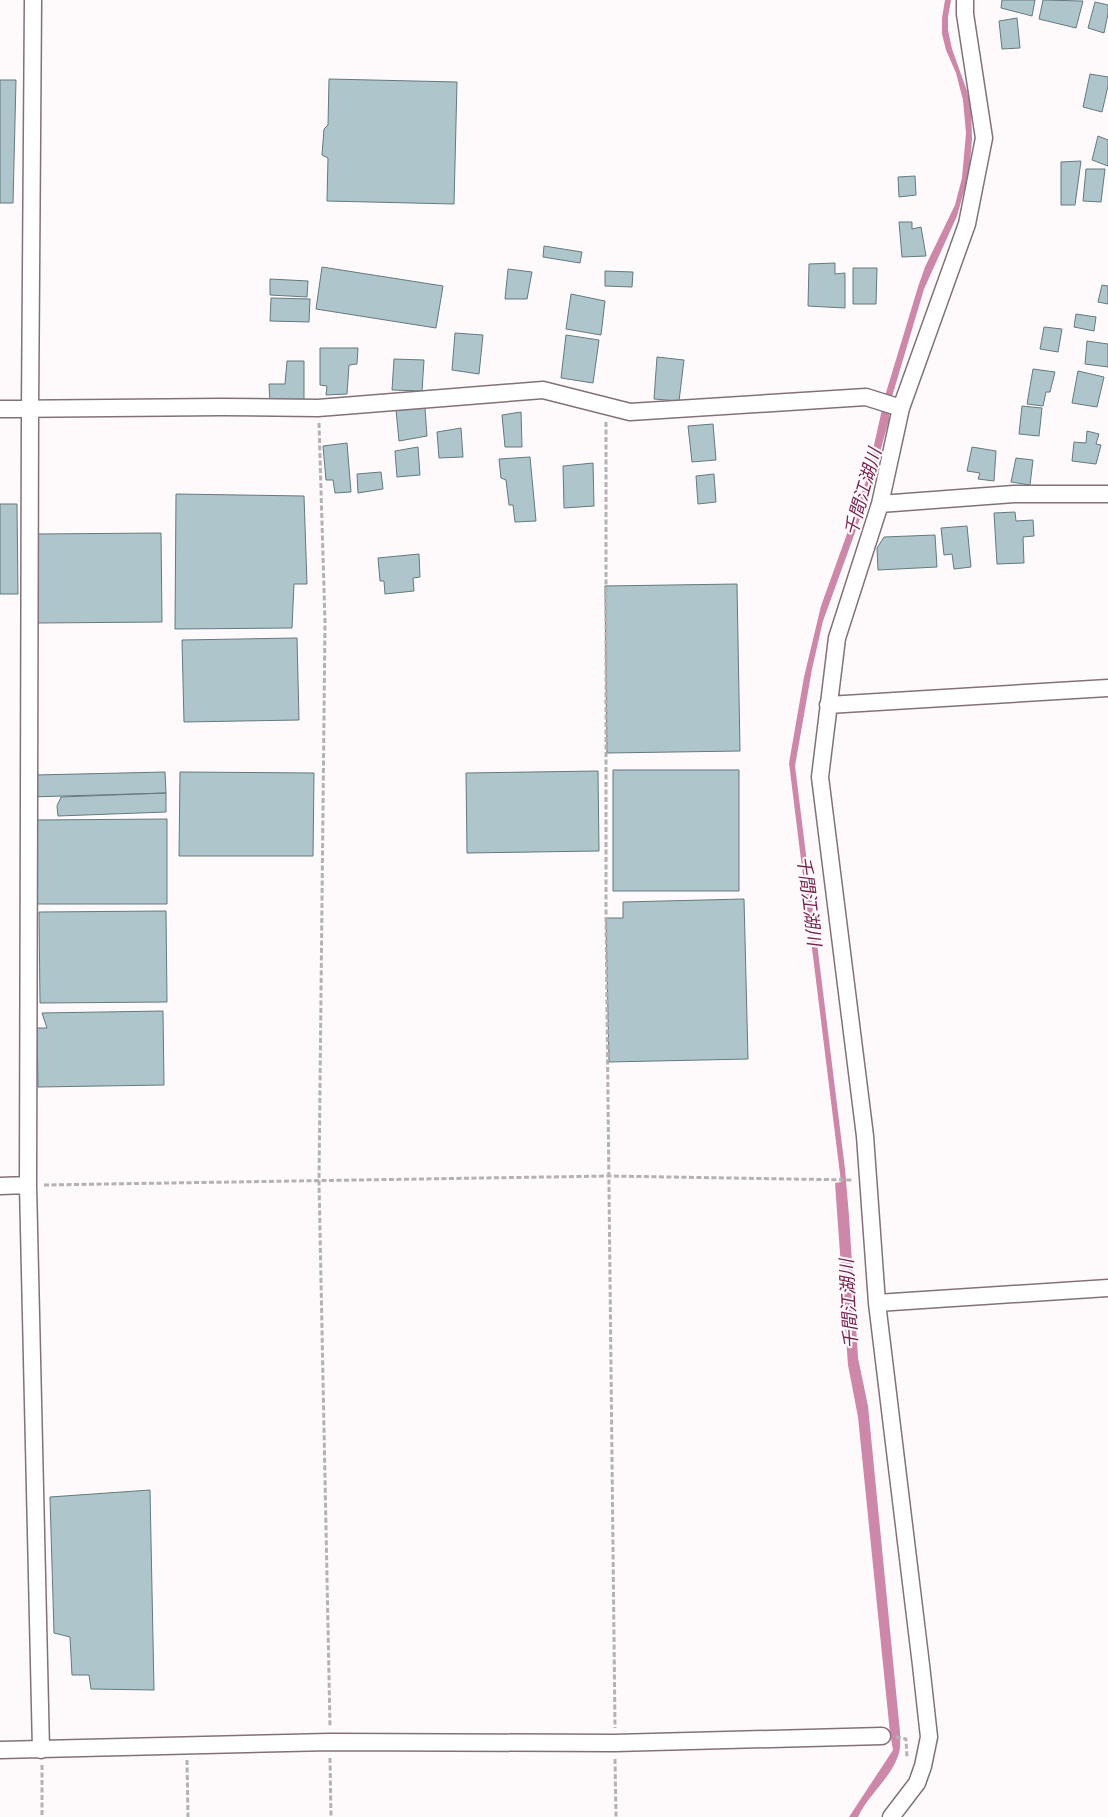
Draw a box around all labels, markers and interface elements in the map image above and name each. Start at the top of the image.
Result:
water label: 千間江湖川 [840,444,887,538]
water label: 千間江湖川 [793,855,826,949]
water label: 千間江湖川 [836,1256,862,1350]

